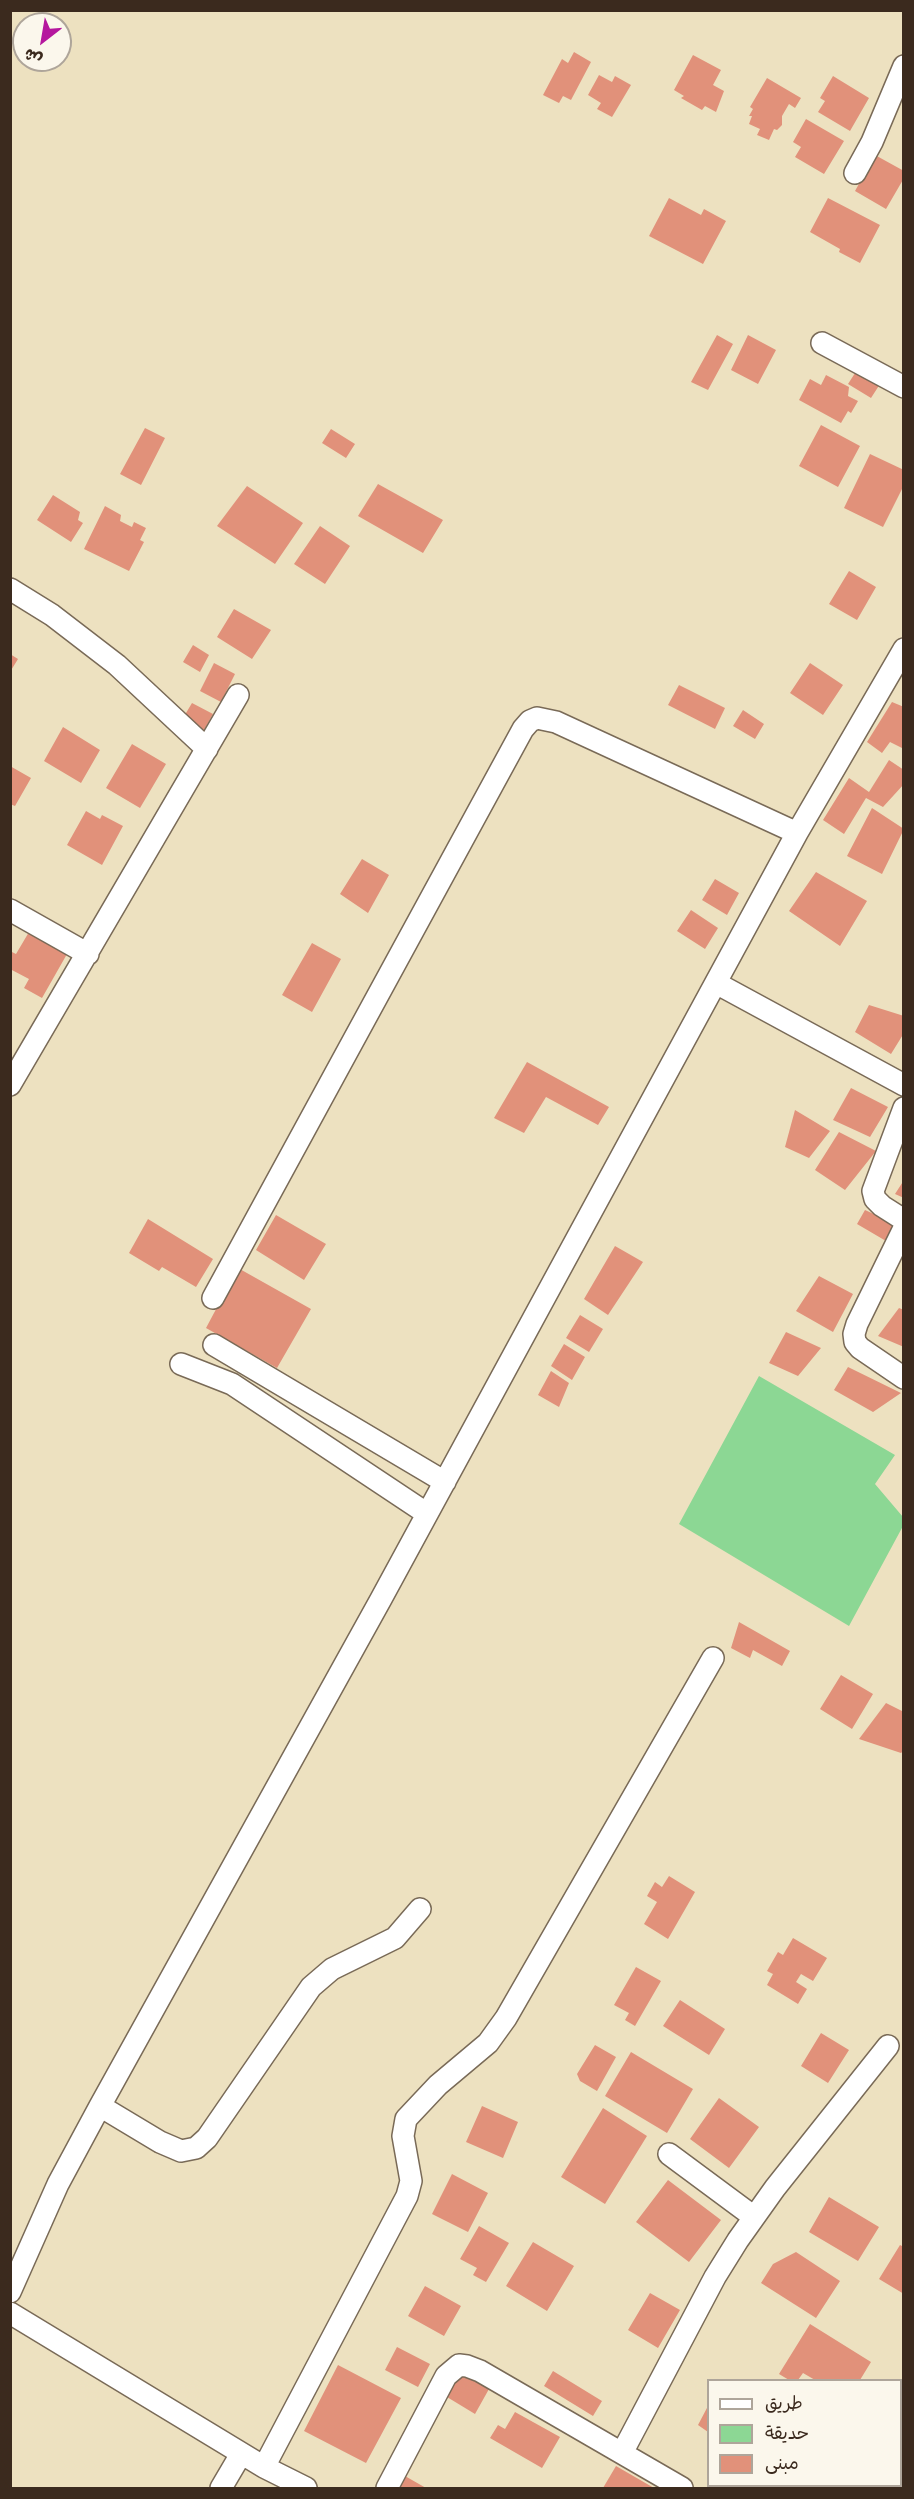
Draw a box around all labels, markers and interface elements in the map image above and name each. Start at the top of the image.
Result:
north arrow [12,12,72,72]
text: ش [20,41,47,71]
legend [707,2379,902,2487]
text: طريق [765,2392,803,2418]
text: حديقة [765,2422,809,2448]
text: مبنى [765,2452,799,2478]

